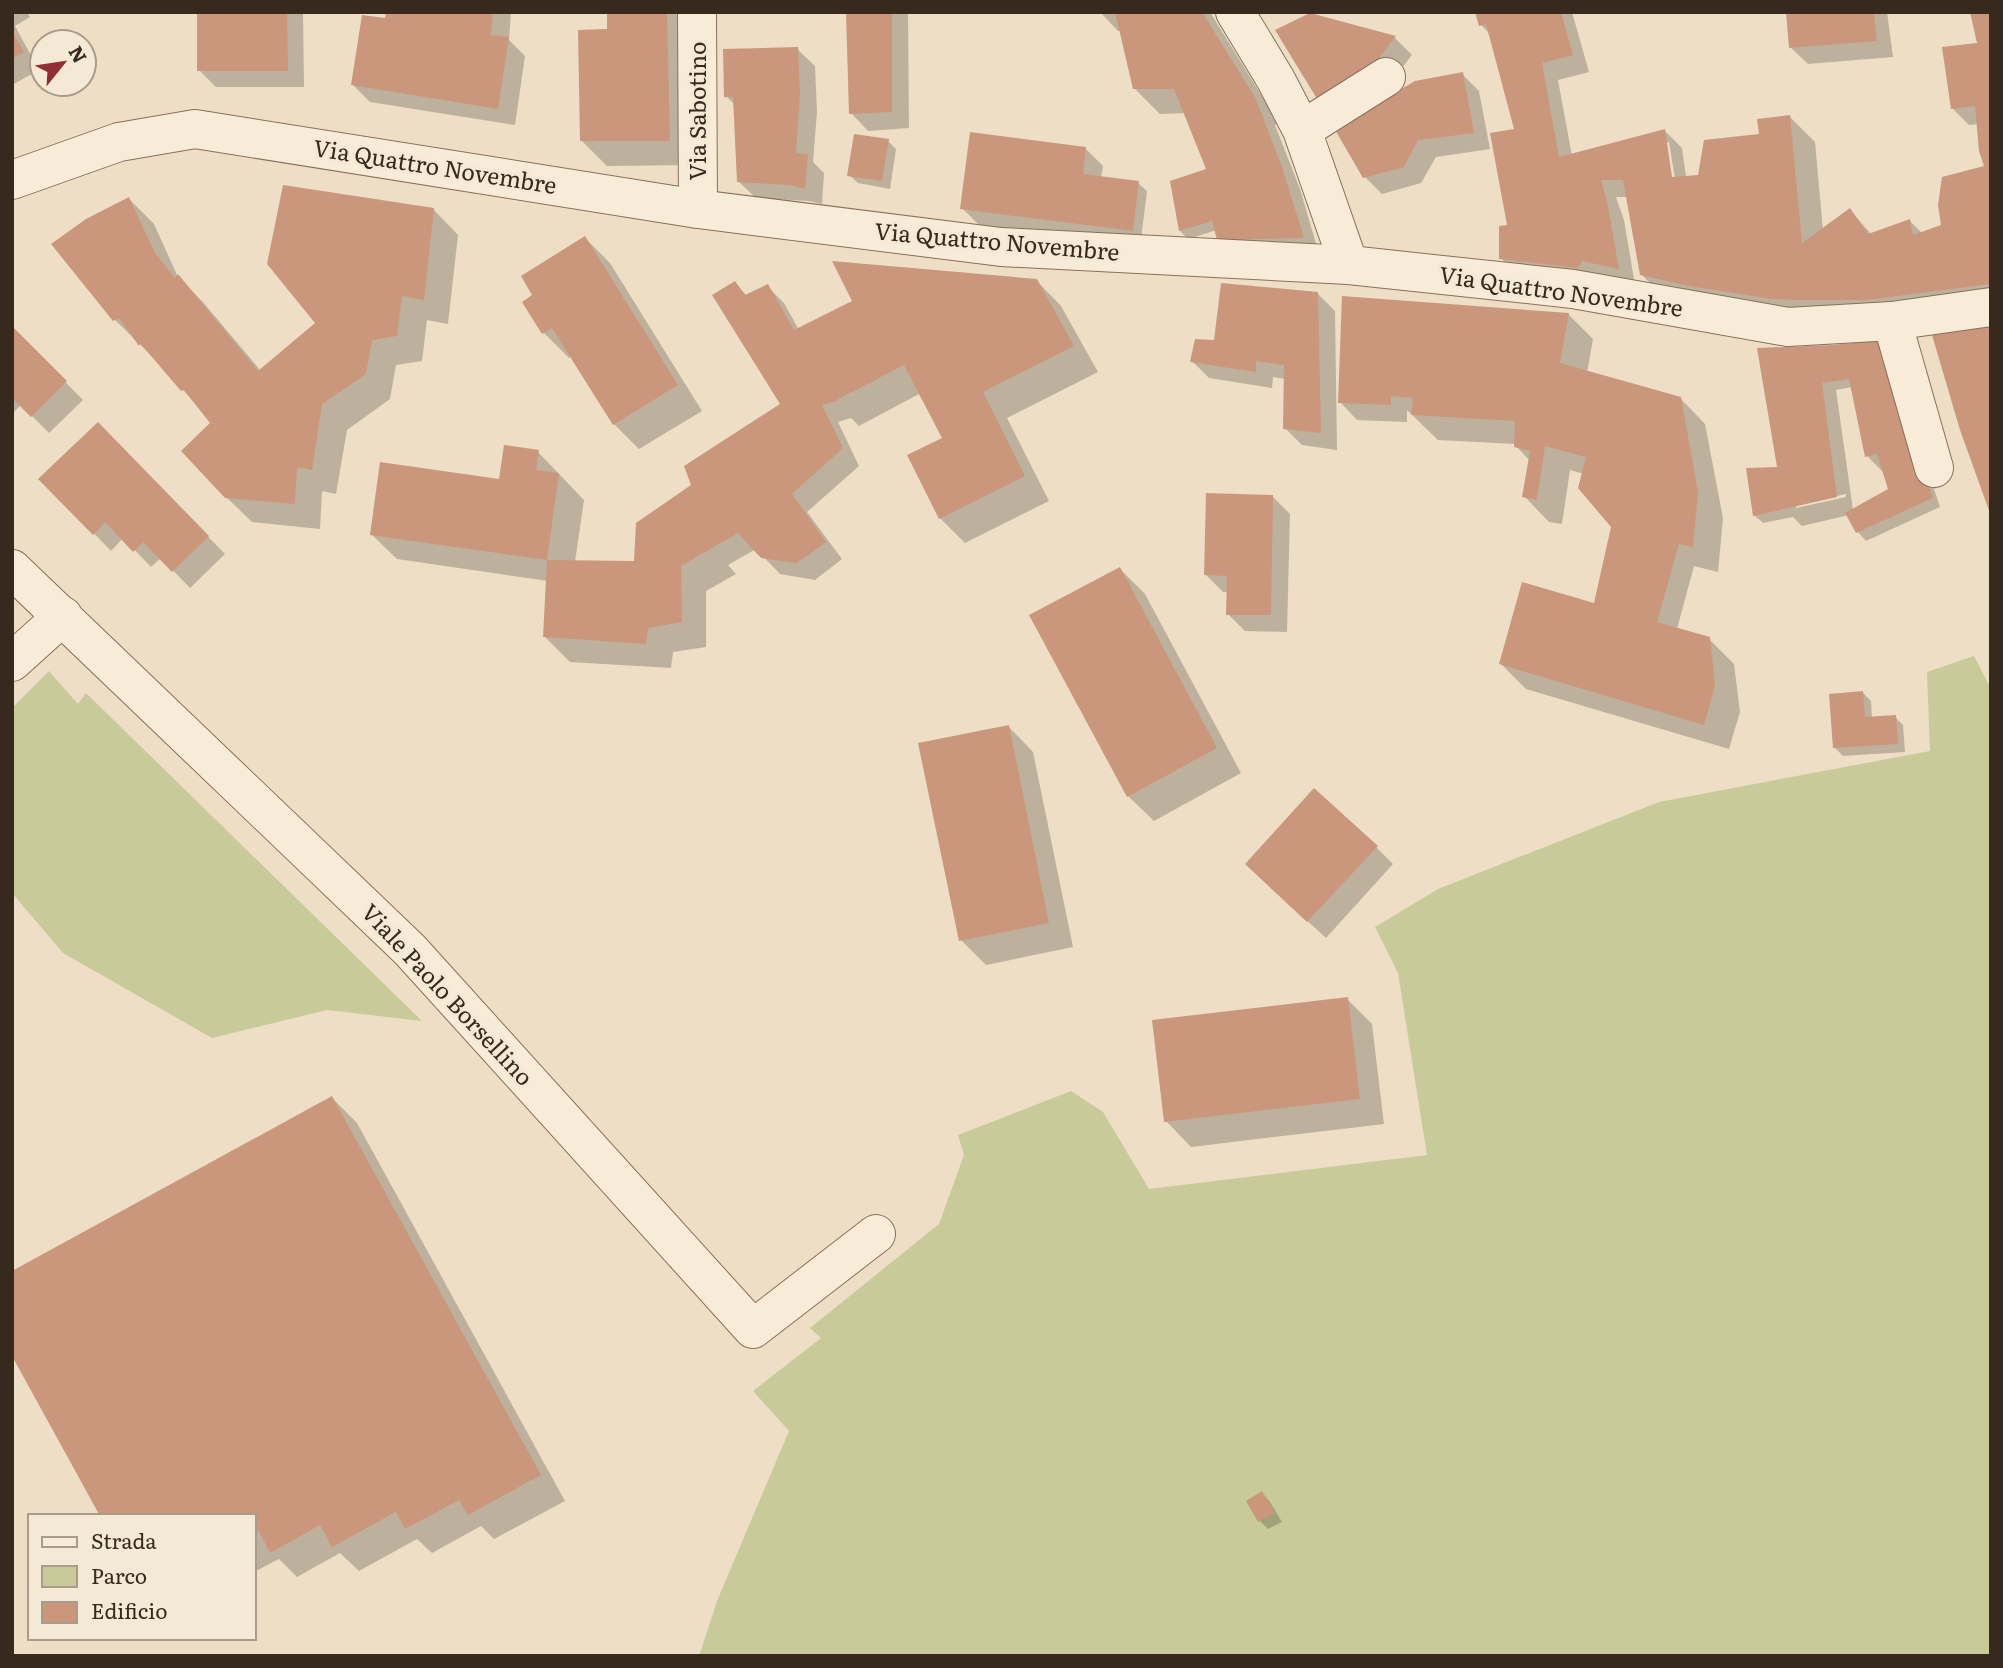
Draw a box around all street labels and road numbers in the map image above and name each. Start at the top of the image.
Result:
street label: Via Sabotino [679,41,713,181]
street label: Via Quattro Novembre [311,129,559,201]
street label: Via Quattro Novembre [873,212,1121,268]
street label: Via Quattro Novembre [1437,256,1685,324]
street label: Viale Paolo Borsellino [355,895,542,1092]

